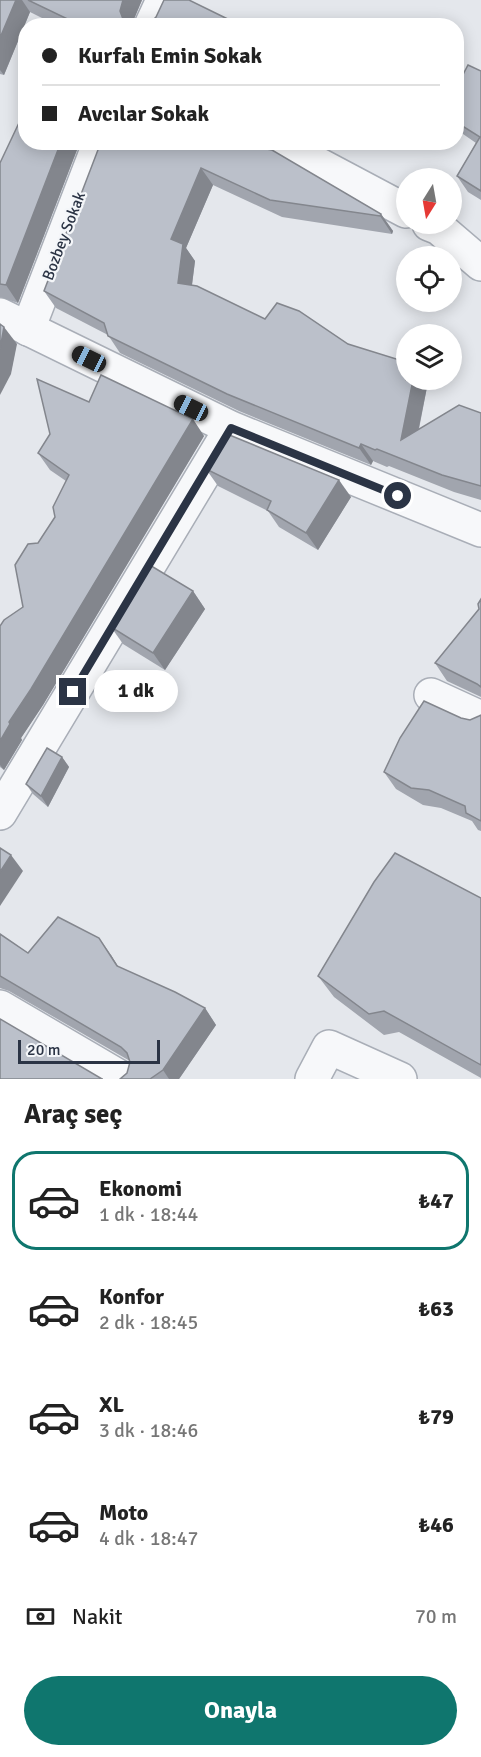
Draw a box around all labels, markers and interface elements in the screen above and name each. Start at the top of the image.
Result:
text: Kurfalı Emin Sokak [78,42,262,69]
text: Avcılar Sokak [78,100,209,127]
north arrow [396,168,462,234]
map controls [396,168,462,390]
street label: Bozbey Sokak [38,189,90,283]
button: locate [396,246,462,312]
button: layers [396,324,462,390]
car [69,343,109,375]
car [171,392,211,424]
route start [384,482,411,509]
callout: 1 dk [94,671,178,713]
route end [59,678,86,705]
text: 1 dk [118,678,154,703]
scale bar [18,1037,160,1064]
text: 20 m [27,1040,61,1060]
text: Araç seç [24,1098,122,1131]
icon: car [27,1174,81,1228]
text: Ekonomi [99,1175,182,1202]
text: ₺47 [418,1187,454,1214]
text: 1 dk · 18:44 [99,1202,198,1227]
icon: car [27,1282,81,1336]
text: Konfor [99,1283,164,1310]
text: ₺63 [418,1295,454,1322]
text: 2 dk · 18:45 [99,1310,198,1335]
icon: car [27,1390,81,1444]
text: XL [99,1391,124,1418]
text: ₺79 [418,1403,454,1430]
text: 3 dk · 18:46 [99,1418,198,1443]
icon: car [27,1498,81,1552]
text: Moto [99,1499,148,1526]
text: ₺46 [418,1511,454,1538]
text: 4 dk · 18:47 [99,1526,198,1551]
icon: cash [24,1600,57,1633]
text: Nakit [72,1603,123,1630]
text: 70 m [415,1604,457,1629]
button: Onayla [24,1676,457,1745]

